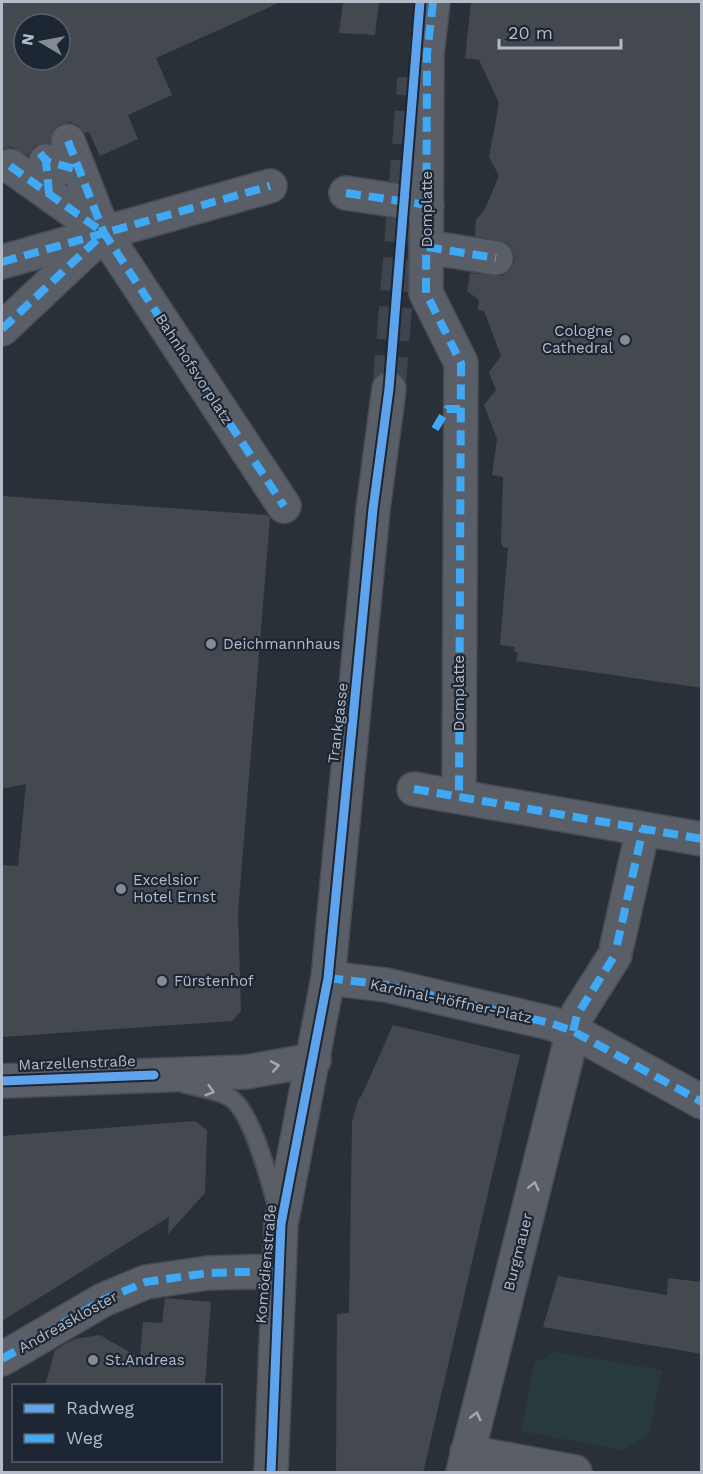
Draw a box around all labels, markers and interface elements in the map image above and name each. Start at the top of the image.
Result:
north arrow [12,12,72,72]
scale bar [499,12,620,50]
text: 20 m [508,22,553,43]
text: N [17,32,38,47]
street label: Domplatte [418,171,436,247]
street label: Bahnhofsvorplatz [152,310,236,428]
place label: Cologne Cathedral [542,322,613,357]
marker: Cologne Cathedral [618,333,632,347]
place label: Deichmannhaus [223,635,341,653]
marker: Deichmannhaus [204,637,218,651]
street label: Domplatte [450,655,468,731]
street label: Trankgasse [324,682,352,764]
place label: Excelsior Hotel Ernst [133,871,217,906]
marker: Excelsior Hotel Ernst [114,882,128,896]
place label: Fürstenhof [174,972,254,990]
marker: Fürstenhof [155,974,169,988]
street label: Kardinal-Höffner-Platz [368,975,534,1027]
street label: Marzellenstraße [18,1052,136,1074]
one-way arrow [270,1060,280,1073]
one-way arrow [204,1084,215,1096]
one-way arrow [527,1181,539,1192]
street label: Komödienstraße [252,1204,280,1324]
street label: Burgmauer [500,1211,536,1293]
street label: Andreaskloster [15,1287,121,1357]
place label: St.Andreas [105,1351,185,1369]
marker: St.Andreas [86,1353,100,1367]
legend [12,1384,222,1462]
text: Radweg [66,1397,135,1418]
one-way arrow [469,1411,482,1421]
text: Weg [66,1427,103,1448]

